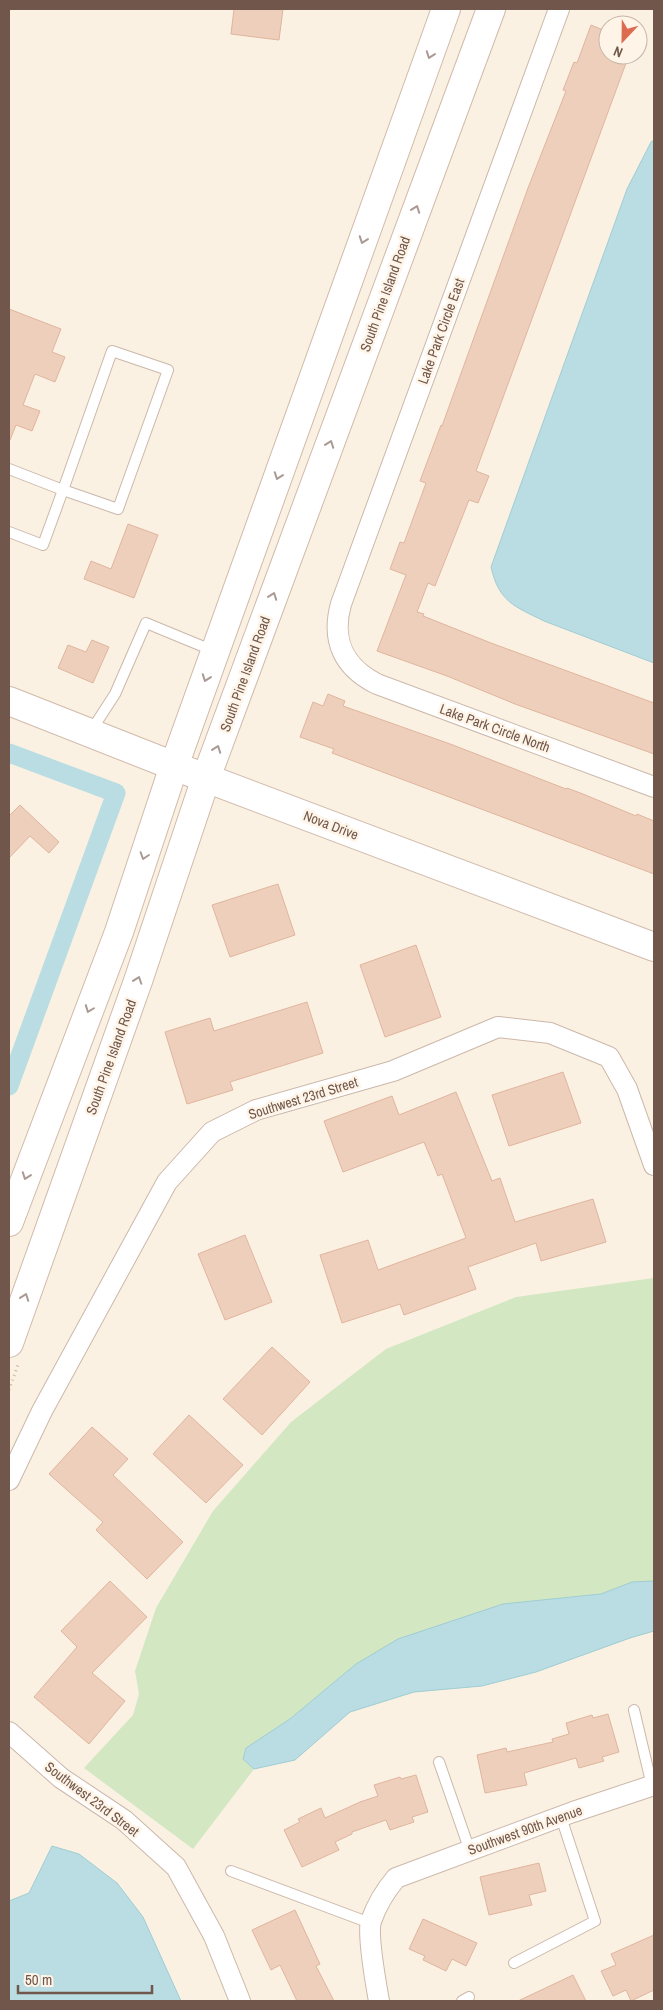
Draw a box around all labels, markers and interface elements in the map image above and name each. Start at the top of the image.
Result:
north arrow [598,15,648,65]
text: N [611,42,625,62]
one-way arrow [426,50,436,58]
one-way arrow [410,206,420,214]
street label: South Pine Island Road [356,234,414,354]
one-way arrow [359,236,369,244]
street label: Lake Park Circle East [414,276,468,386]
one-way arrow [324,440,334,449]
one-way arrow [274,471,284,480]
one-way arrow [267,593,277,601]
street label: South Pine Island Road [216,614,274,734]
one-way arrow [202,673,212,682]
street label: Lake Park Circle North [437,700,553,756]
one-way arrow [211,745,221,754]
street label: Nova Drive [301,806,361,844]
one-way arrow [140,851,150,860]
one-way arrow [132,977,142,985]
street label: South Pine Island Road [82,997,140,1117]
one-way arrow [85,1004,95,1013]
street label: Southwest 23rd Street [246,1073,360,1123]
one-way arrow [21,1171,32,1180]
one-way arrow [19,1294,29,1302]
street label: Southwest 23rd Street [41,1758,143,1840]
street label: Southwest 90th Avenue [465,1801,585,1859]
scale bar [18,1962,151,1994]
text: 50 m [25,1969,52,1990]

